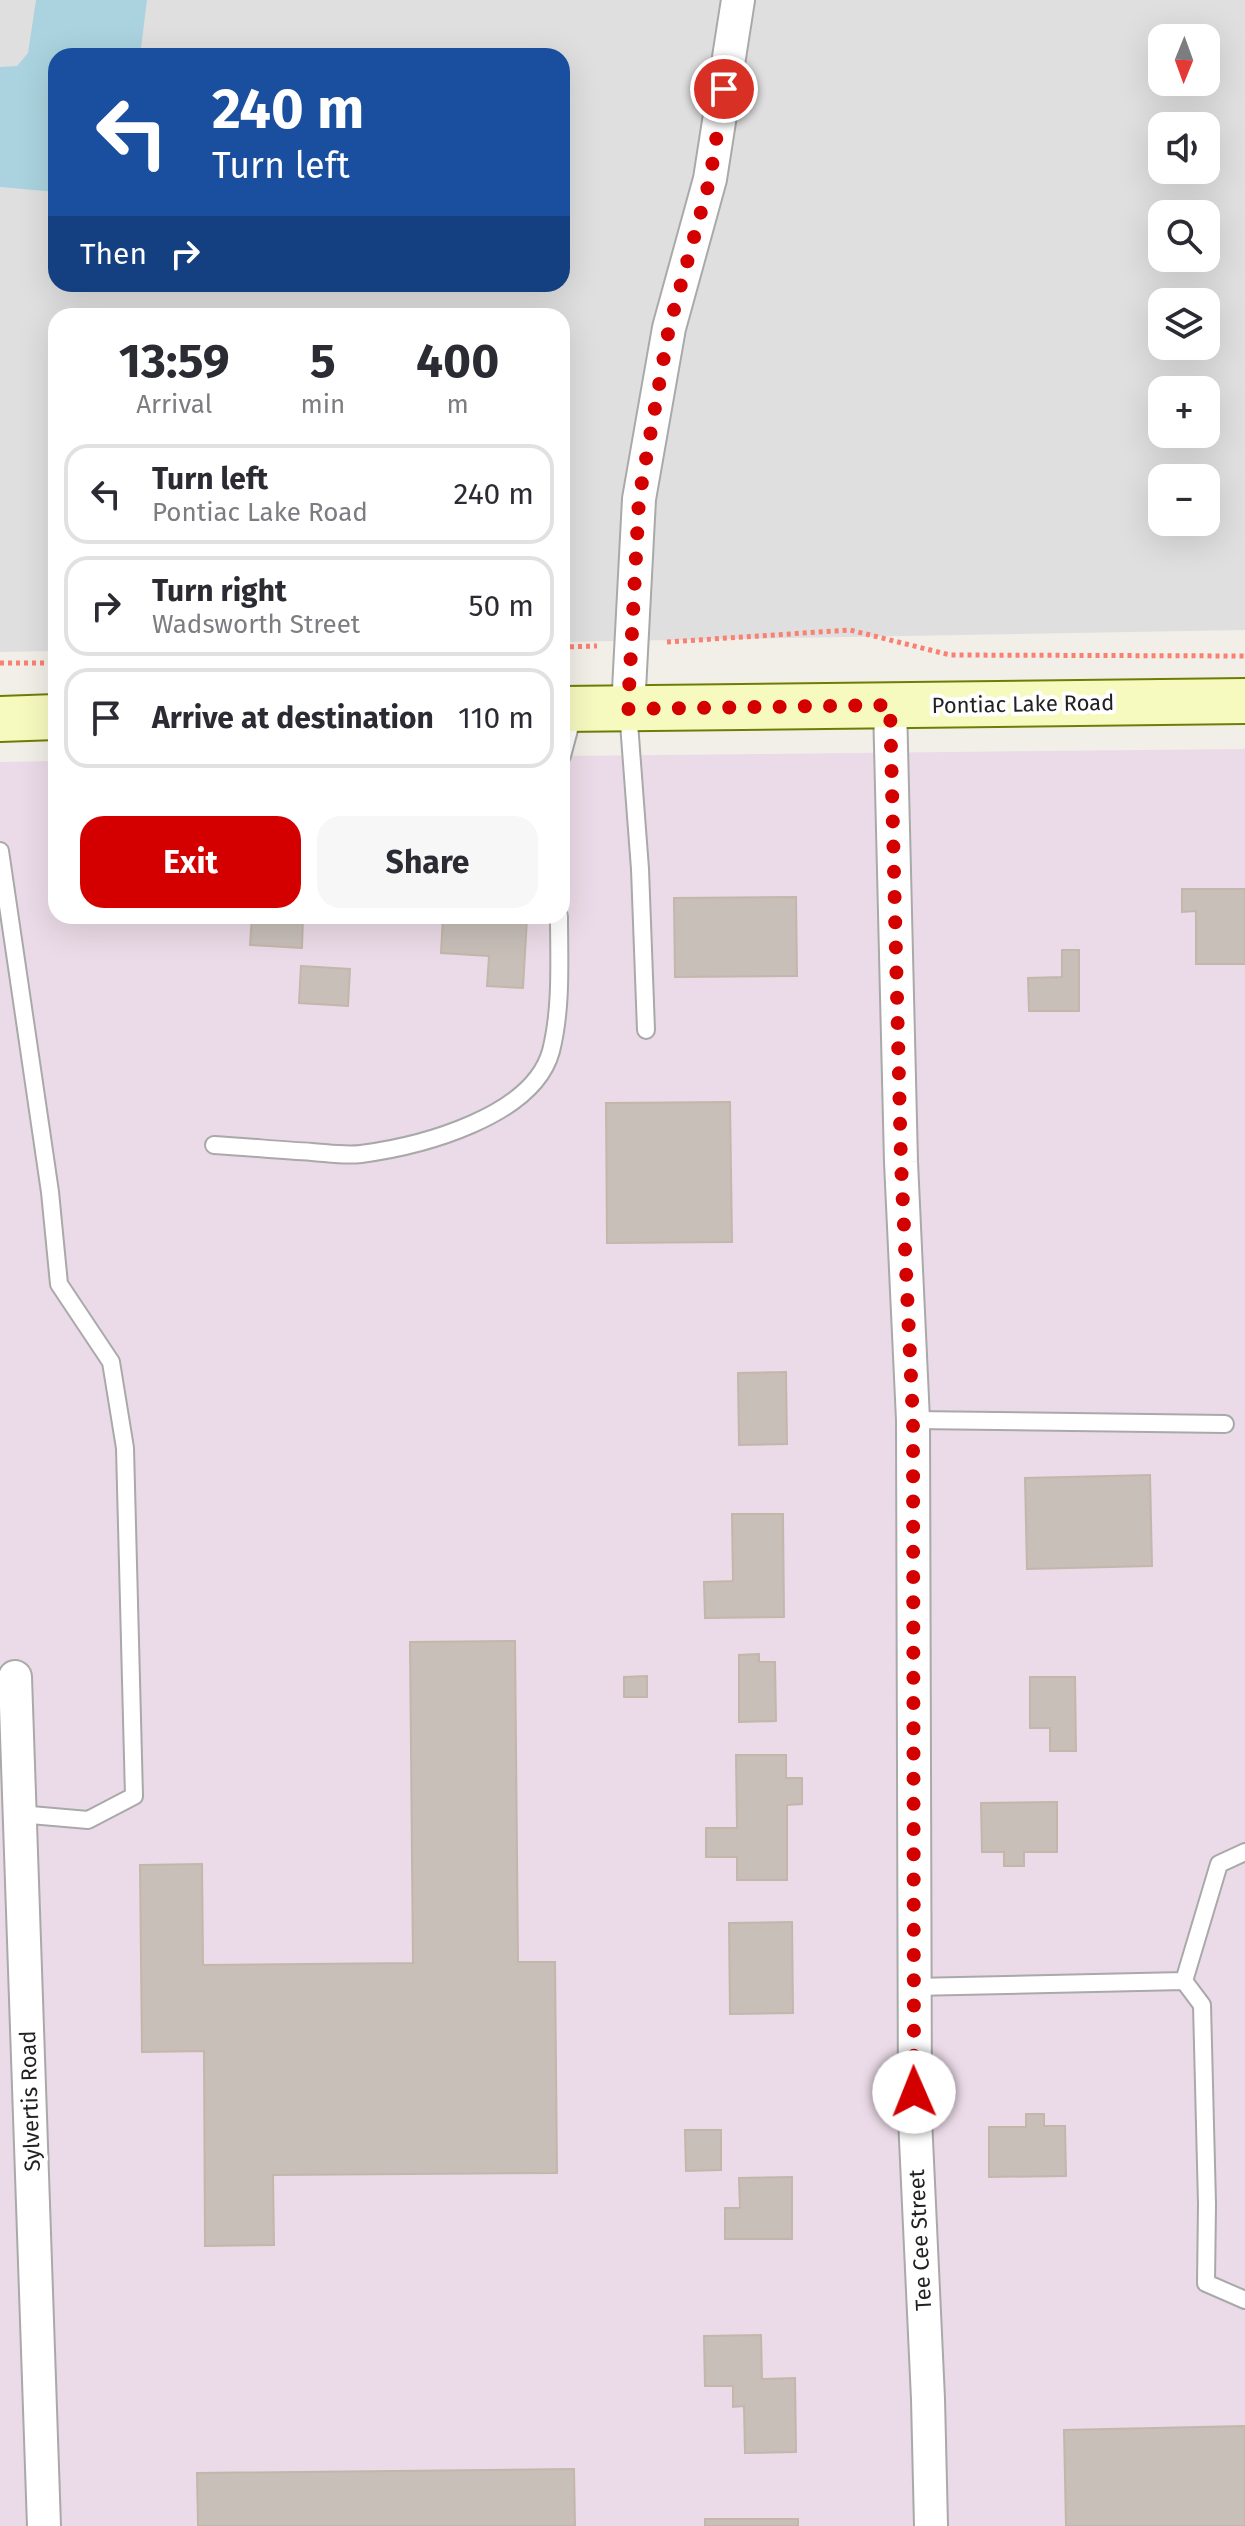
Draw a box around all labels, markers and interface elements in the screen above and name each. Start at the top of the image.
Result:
north arrow [1148,24,1220,96]
map controls [1148,24,1220,536]
pin [690,55,758,123]
icon: arrive [702,67,746,111]
text: 240 m [212,76,364,143]
icon: left [80,80,184,184]
button: sound [1148,112,1220,184]
text: Turn left [212,144,350,188]
button: search [1148,200,1220,272]
icon: right [163,232,207,276]
text: Then [80,236,147,272]
button: layers [1148,288,1220,360]
text: 13:59 [119,332,230,390]
text: 5 [310,332,336,390]
text: 400 [416,332,499,390]
button: + [1148,376,1220,448]
text: Arrival [136,389,212,420]
text: min [300,389,345,420]
text: m [446,389,469,420]
text: Turn left [152,461,268,497]
button: − [1148,464,1220,536]
icon: left [84,472,128,516]
text: 240 m [454,476,534,512]
text: Pontiac Lake Road [152,497,368,528]
text: Turn right [152,573,287,609]
icon: right [84,584,128,628]
text: 50 m [469,588,534,624]
text: Wadsworth Street [152,609,360,640]
street label: Pontiac Lake Road [931,689,1115,719]
icon: arrive [84,696,128,740]
text: Arrive at destination [152,700,434,736]
text: 110 m [458,700,534,736]
button: Exit [80,816,301,908]
button: Share [317,816,538,908]
street label: Sylvertis Road [14,2030,46,2172]
position arrow [872,2050,956,2134]
street label: Tee Cee Street [903,2169,937,2311]

